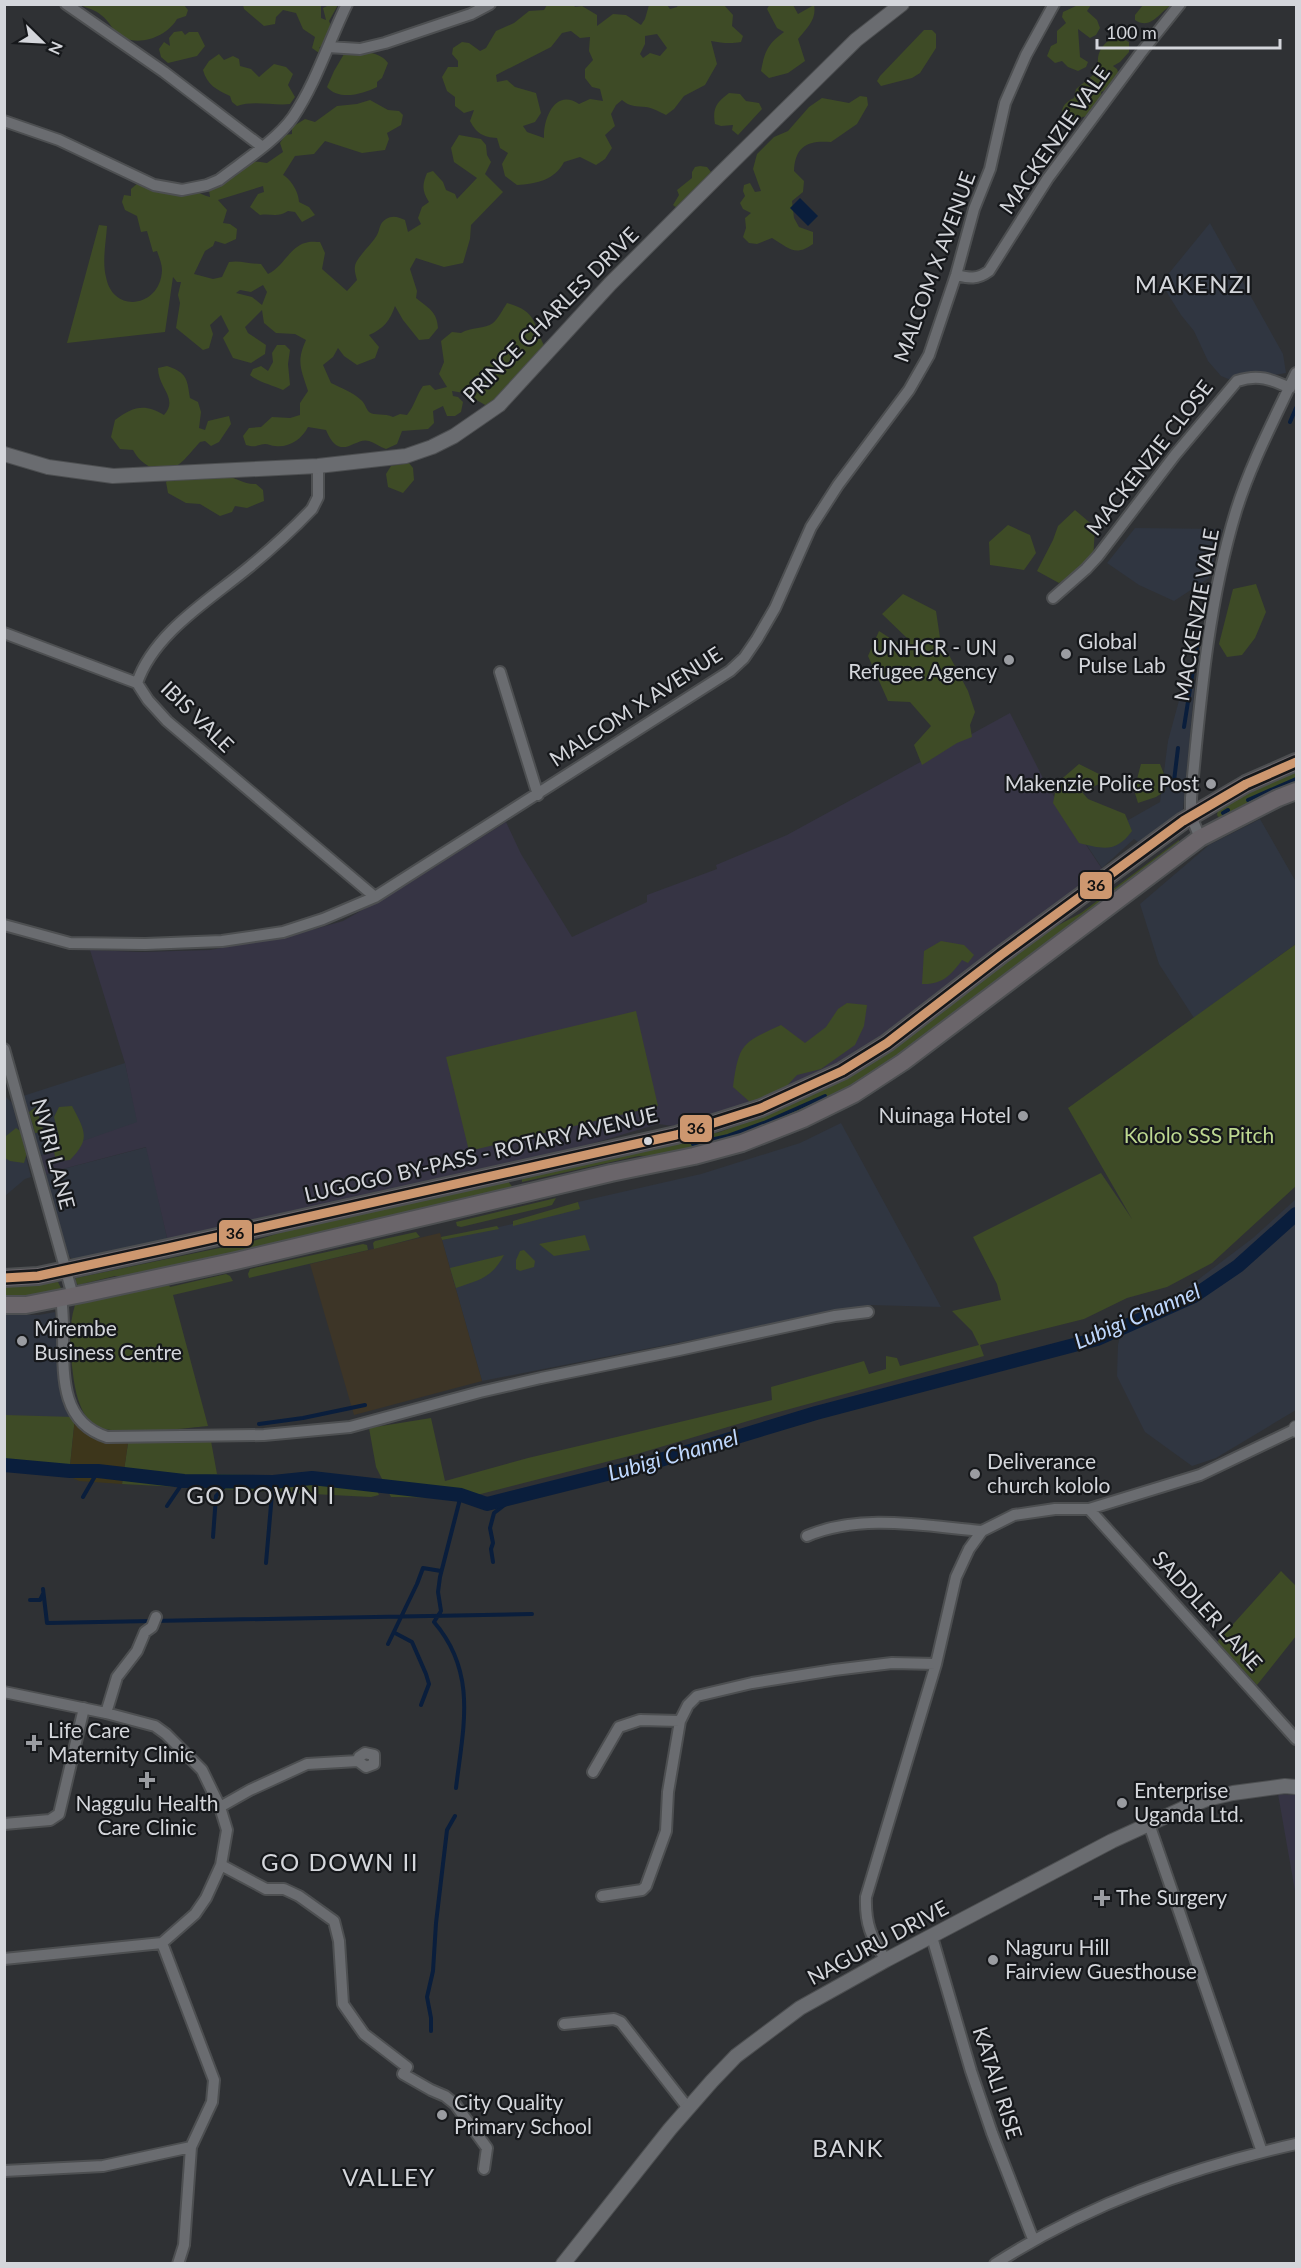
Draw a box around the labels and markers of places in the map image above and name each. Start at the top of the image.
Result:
place label: Global Pulse Lab [1078,628,1166,677]
place label: UNHCR - UN Refugee Agency [848,634,997,683]
marker: Global Pulse Lab [1059,647,1073,661]
marker: UNHCR - UN Refugee Agency [1002,653,1016,667]
place label: Makenzie Police Post [1005,770,1199,795]
marker: Makenzie Police Post [1204,777,1218,791]
place label: Nuinaga Hotel [879,1102,1011,1127]
marker: Nuinaga Hotel [1016,1109,1030,1123]
unlabelled marker [642,1135,654,1147]
place label: Mirembe Business Centre [34,1315,182,1364]
marker: Mirembe Business Centre [15,1334,29,1348]
place label: Deliverance church kololo [987,1448,1111,1497]
marker: Deliverance church kololo [968,1467,982,1481]
place label: Life Care Maternity Clinic [48,1717,194,1766]
marker: Life Care Maternity Clinic [25,1734,43,1752]
marker: Naggulu Health Care Clinic [138,1771,156,1789]
place label: Enterprise Uganda Ltd. [1134,1777,1244,1826]
place label: Naggulu Health Care Clinic [75,1790,219,1839]
marker: Enterprise Uganda Ltd. [1115,1796,1129,1810]
place label: The Surgery [1116,1884,1227,1909]
marker: The Surgery [1093,1889,1111,1907]
place label: Naguru Hill Fairview Guesthouse [1005,1934,1197,1983]
marker: Naguru Hill Fairview Guesthouse [986,1953,1000,1967]
place label: City Quality Primary School [454,2089,592,2138]
marker: City Quality Primary School [435,2108,449,2122]

